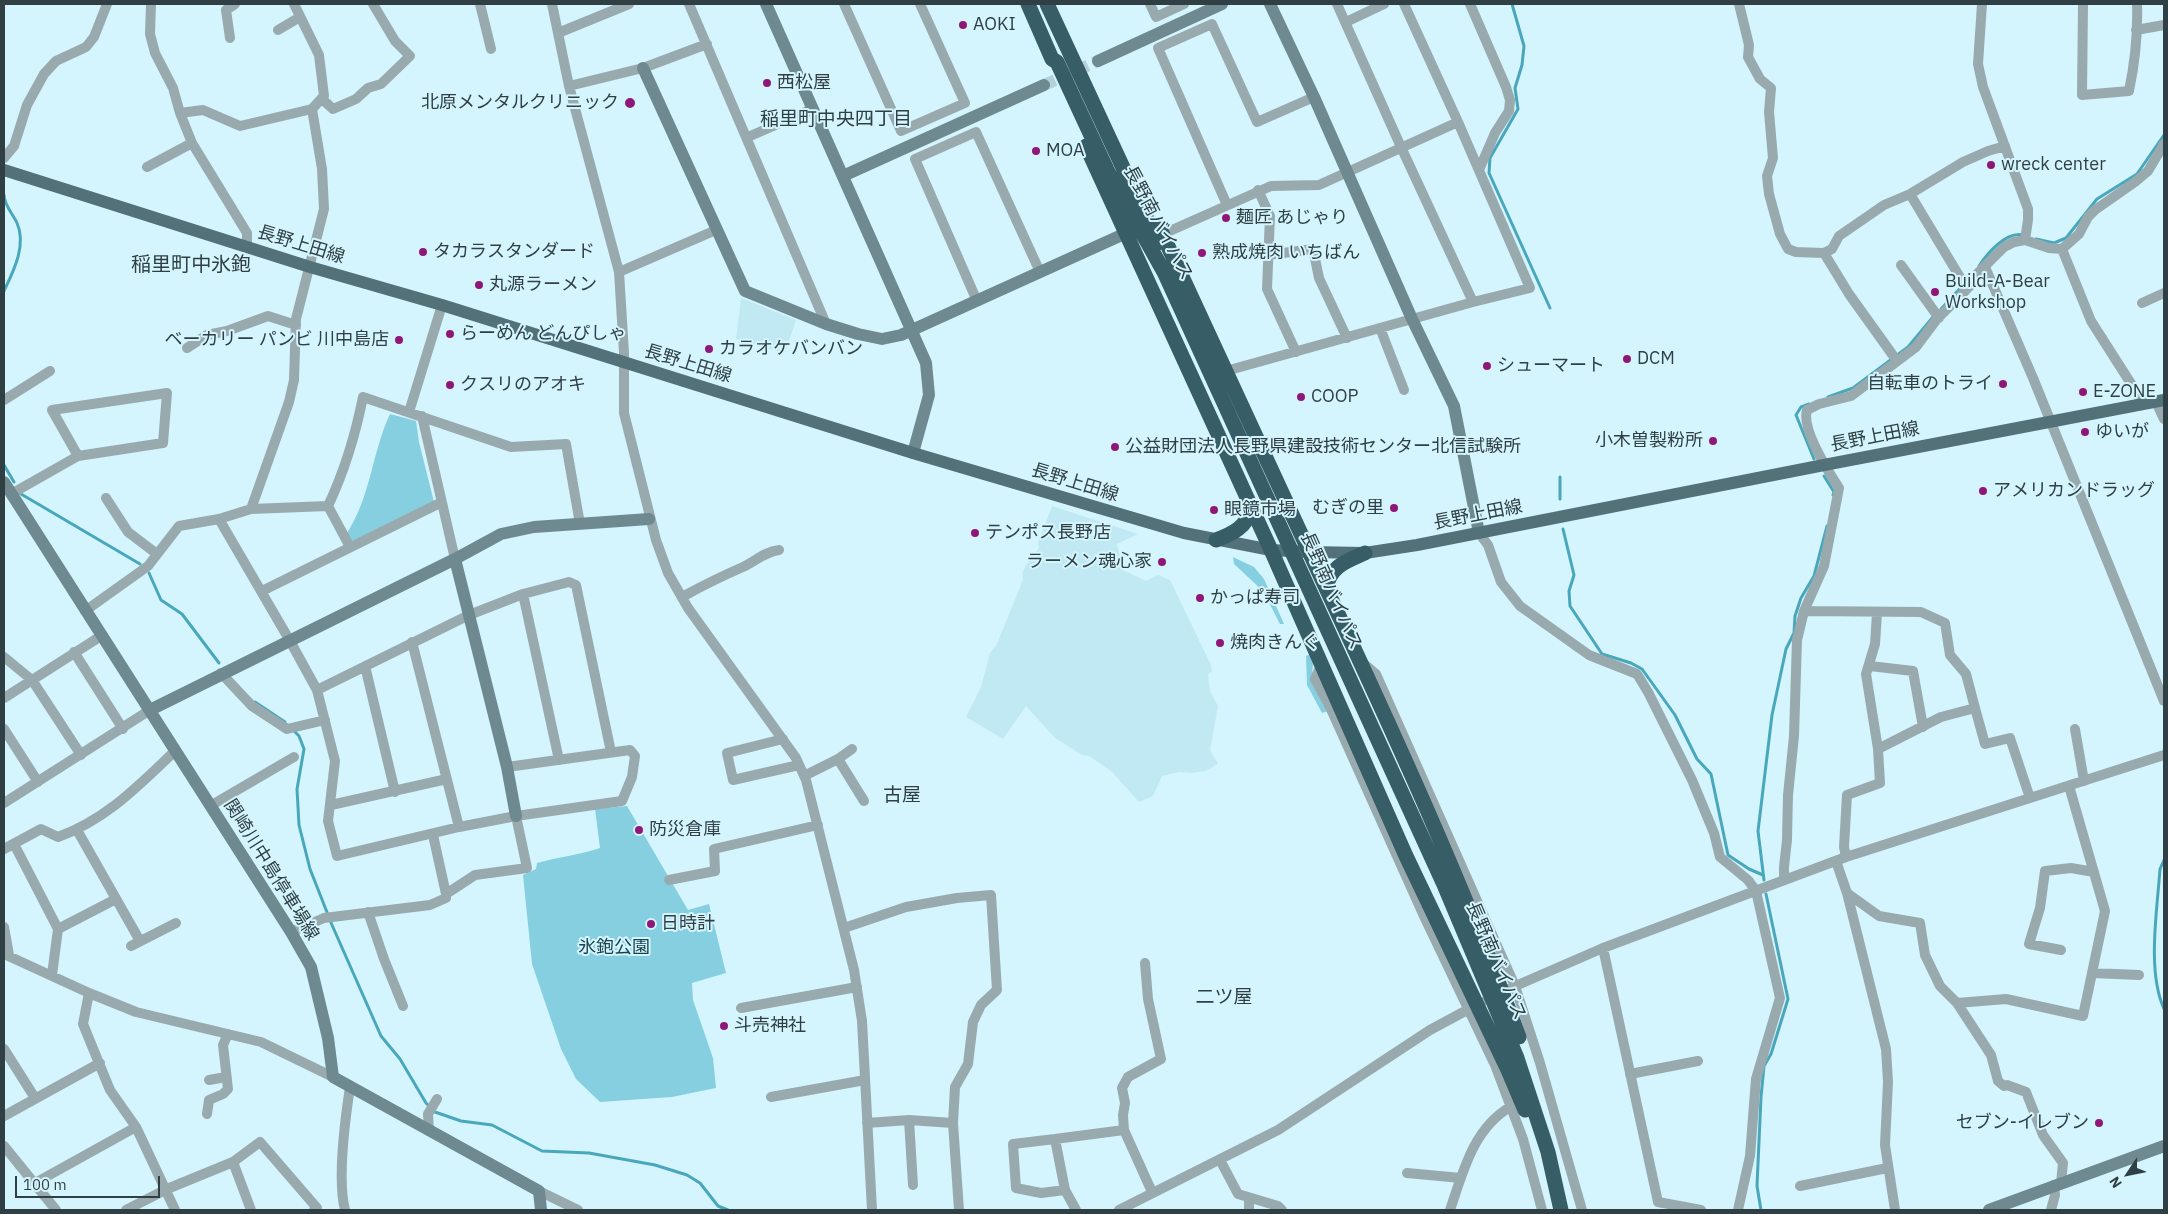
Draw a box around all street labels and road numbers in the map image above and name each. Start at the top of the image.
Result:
street label: 長野南バイパス [1119,162,1197,284]
street label: 長野上田線 [255,222,347,268]
street label: 長野上田線 [642,341,734,387]
street label: 長野上田線 [1829,418,1921,456]
street label: 長野上田線 [1029,460,1121,506]
street label: 長野上田線 [1432,496,1524,534]
street label: 長野南バイパス [1296,529,1366,653]
street label: 関崎川中島停車場線 [219,796,323,944]
street label: 長野南バイパス [1461,899,1531,1023]

